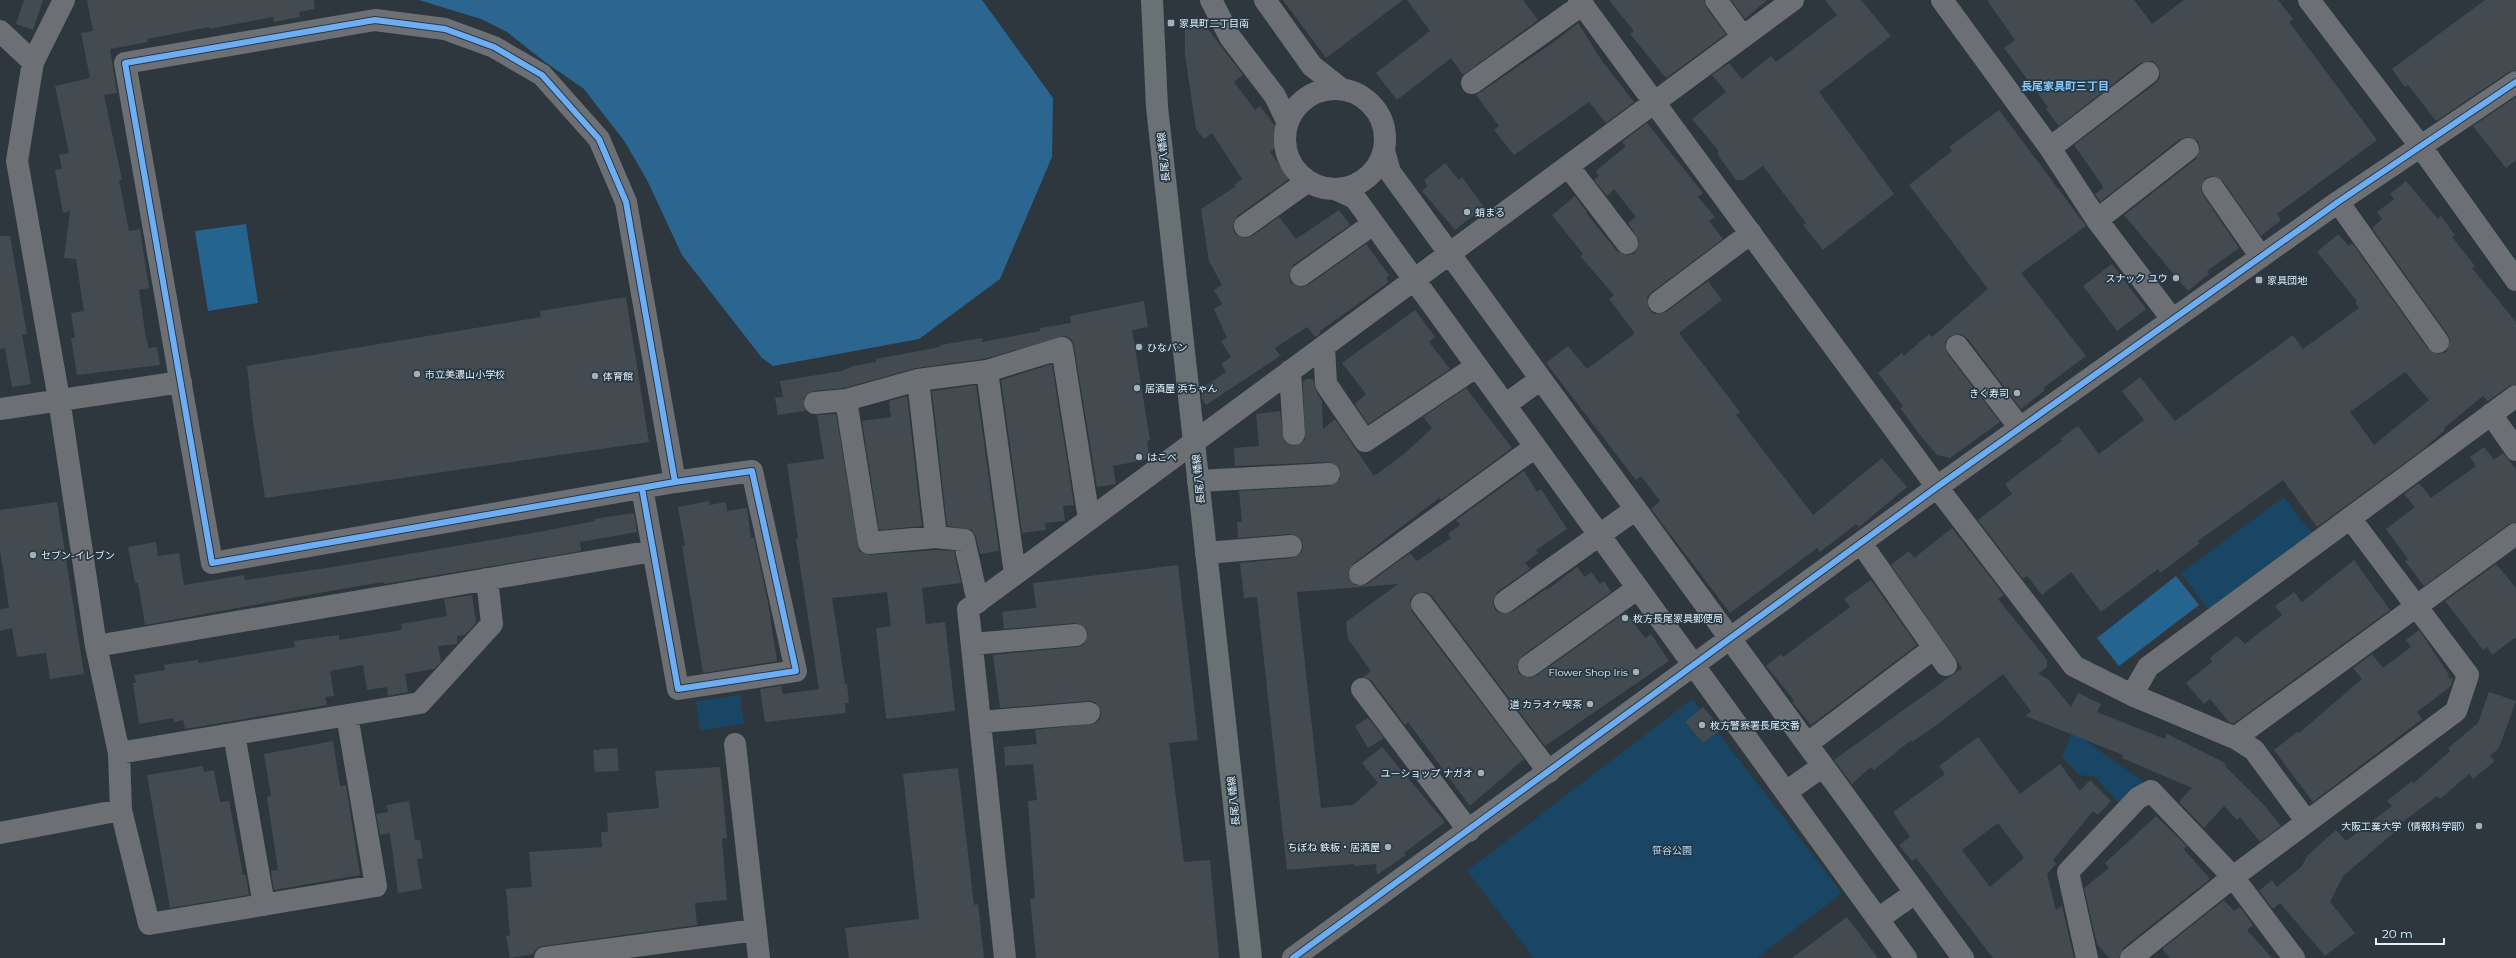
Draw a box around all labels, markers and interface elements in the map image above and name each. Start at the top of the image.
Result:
place label: 家具町二丁目南 [1179,17,1249,30]
marker: 家具町二丁目南 [1166,18,1176,28]
district label: 長尾家具町三丁目 [2021,79,2109,93]
street label: 長尾八幡線 [1154,131,1173,182]
place label: 蛸まる [1475,206,1505,219]
marker: 蛸まる [1462,207,1472,217]
place label: スナック ユウ [2105,272,2168,285]
marker: スナック ユウ [2171,273,2181,283]
place label: 家具団地 [2267,274,2308,287]
marker: 家具団地 [2254,275,2264,285]
place label: ひなパン [1147,341,1188,354]
marker: ひなパン [1134,342,1144,352]
place label: 市立美濃山小学校 [425,368,505,381]
marker: 市立美濃山小学校 [412,369,422,379]
place label: 体育館 [603,370,633,383]
marker: 体育館 [590,371,600,381]
place label: 居酒屋 浜ちゃん [1145,382,1218,395]
marker: 居酒屋 浜ちゃん [1132,383,1142,393]
place label: きく寿司 [1969,387,2009,400]
marker: きく寿司 [2012,388,2022,398]
place label: はこべ [1147,451,1177,464]
marker: はこべ [1134,452,1144,462]
street label: 長尾八幡線 [1189,453,1208,504]
place label: セブン-イレブン [41,549,115,562]
marker: セブン-イレブン [28,550,38,560]
place label: 枚方長尾家具郵便局 [1633,612,1723,625]
marker: 枚方長尾家具郵便局 [1620,613,1630,623]
place label: Flower Shop Iris [1548,666,1628,679]
marker: Flower Shop Iris [1631,667,1641,677]
place label: 道 カラオケ喫茶 [1509,698,1582,711]
marker: 道 カラオケ喫茶 [1585,699,1595,709]
place label: 枚方警察署長尾交番 [1710,719,1800,732]
marker: 枚方警察署長尾交番 [1697,720,1707,730]
place label: ユーショップ ナガオ [1381,767,1473,780]
marker: ユーショップ ナガオ [1476,768,1486,778]
street label: 長尾八幡線 [1224,775,1243,826]
place label: 大阪工業大学（情報科学部） [2341,820,2471,833]
marker: 大阪工業大学（情報科学部） [2474,821,2484,831]
place label: ちぼね 鉄板・居酒屋 [1287,841,1380,854]
marker: ちぼね 鉄板・居酒屋 [1383,842,1393,852]
park label: 笹谷公園 [1652,844,1692,857]
scale bar [2376,920,2444,946]
text: 20 m [2382,926,2413,941]

